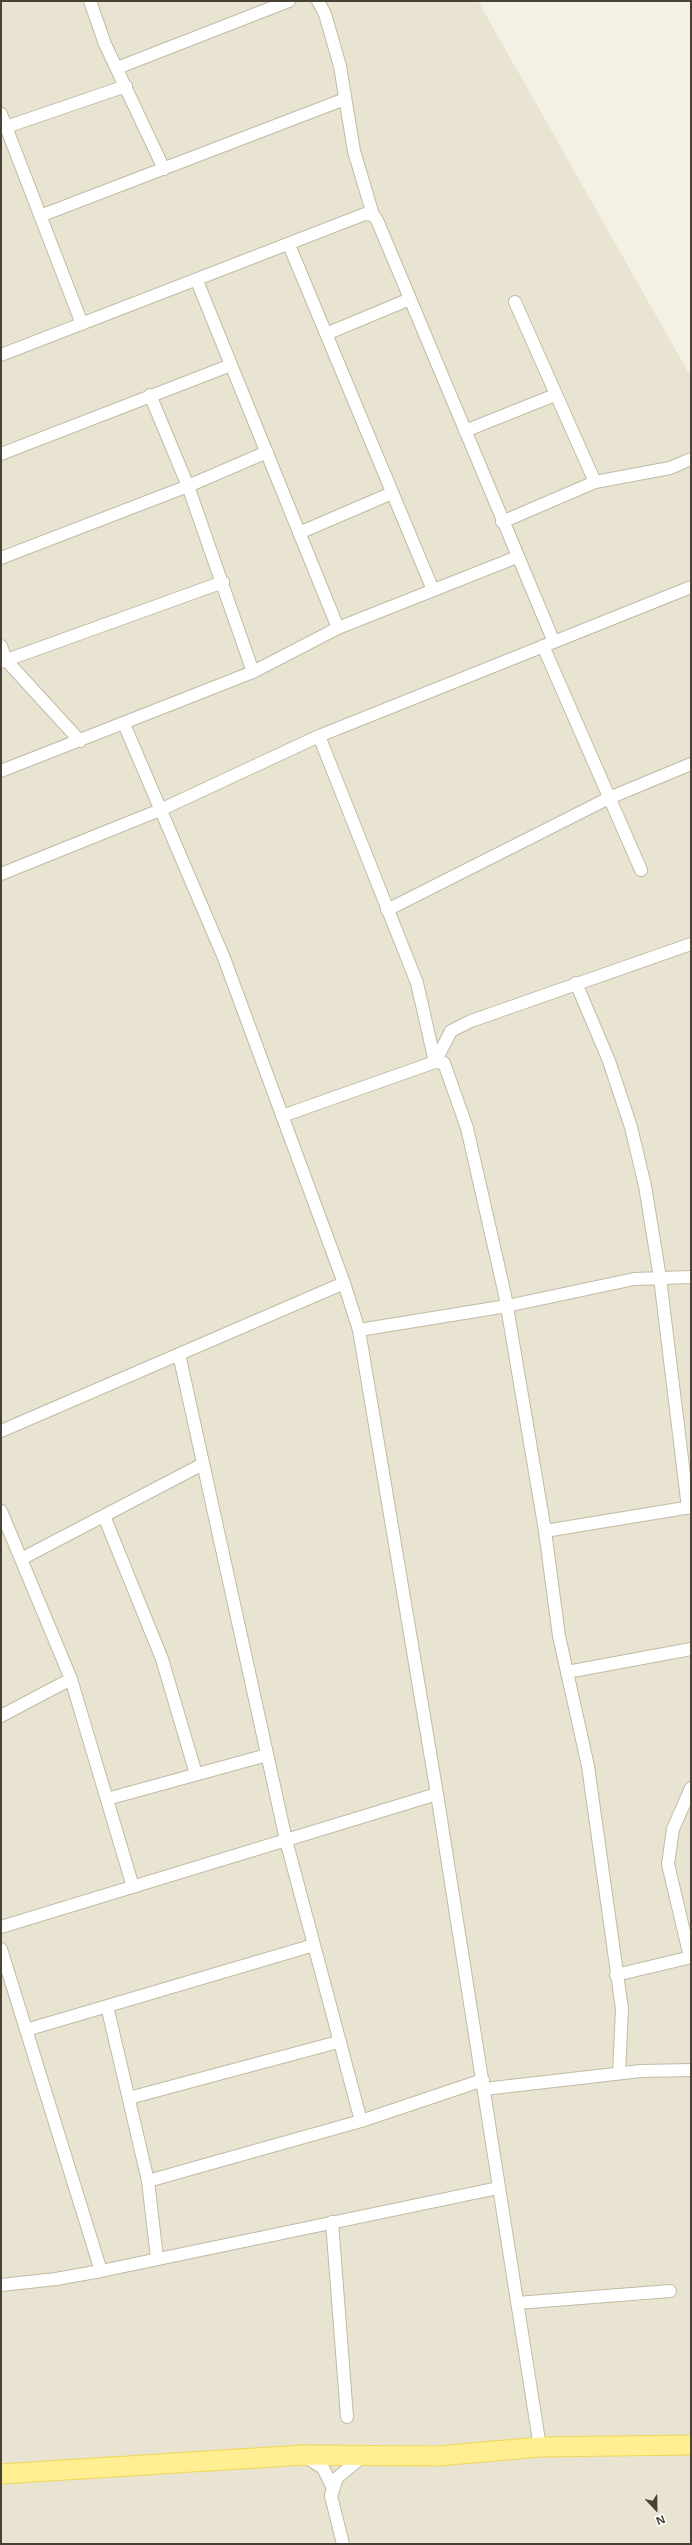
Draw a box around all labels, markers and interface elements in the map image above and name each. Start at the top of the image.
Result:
north arrow [636,2489,676,2529]
text: N [654,2512,668,2529]

